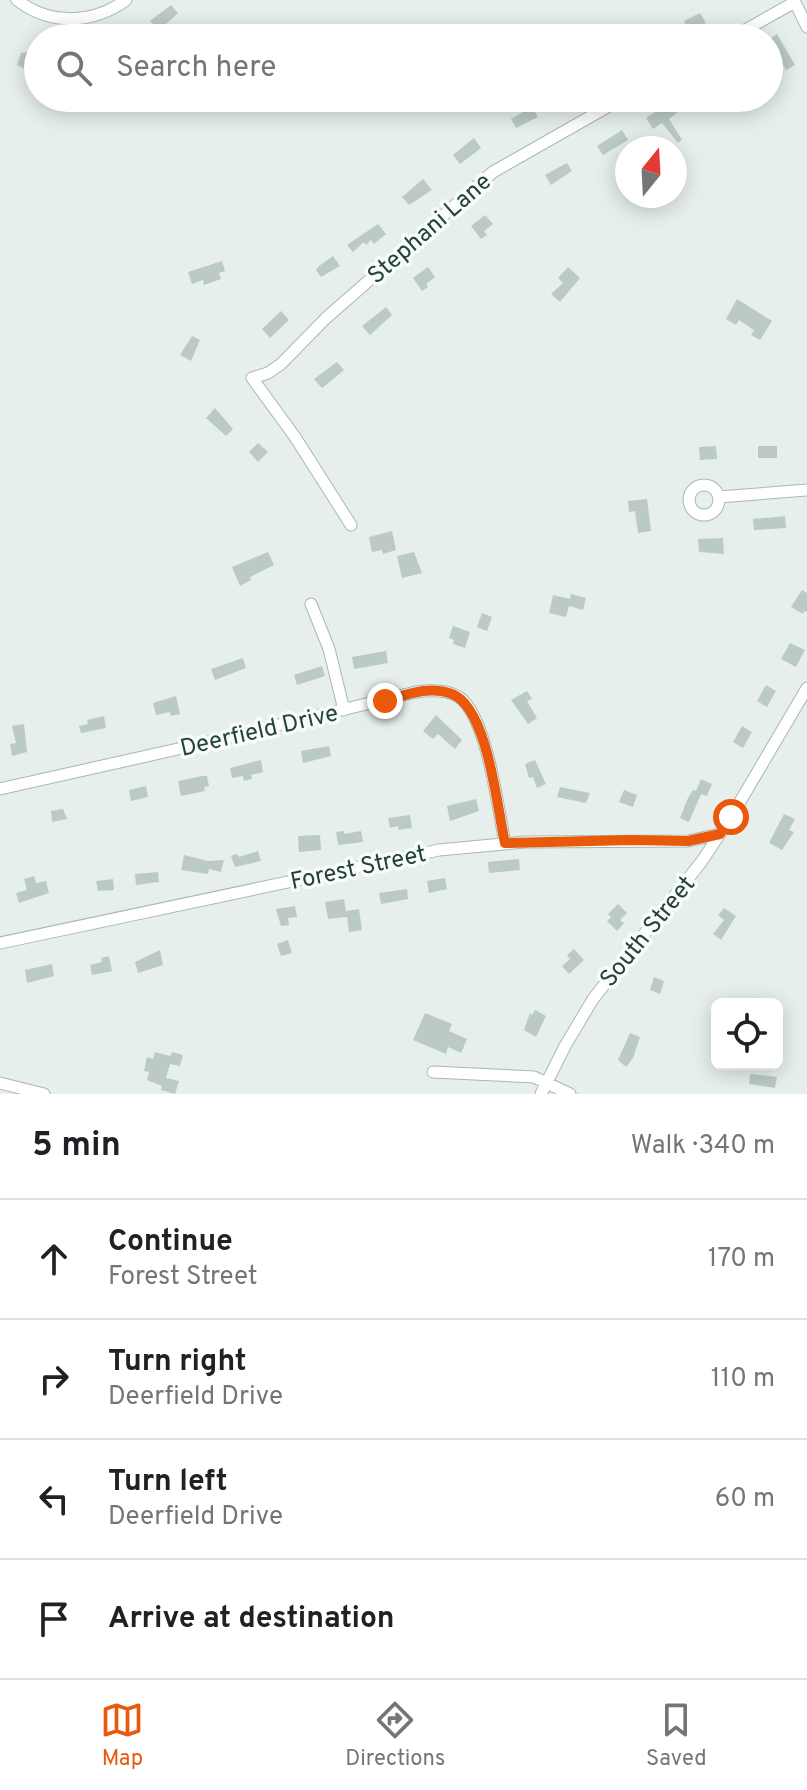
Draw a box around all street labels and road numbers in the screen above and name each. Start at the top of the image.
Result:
street label: Stephani Lane [362,167,499,292]
street label: Deerfield Drive [177,699,341,765]
street label: Forest Street [288,840,429,898]
street label: South Street [595,870,703,994]

